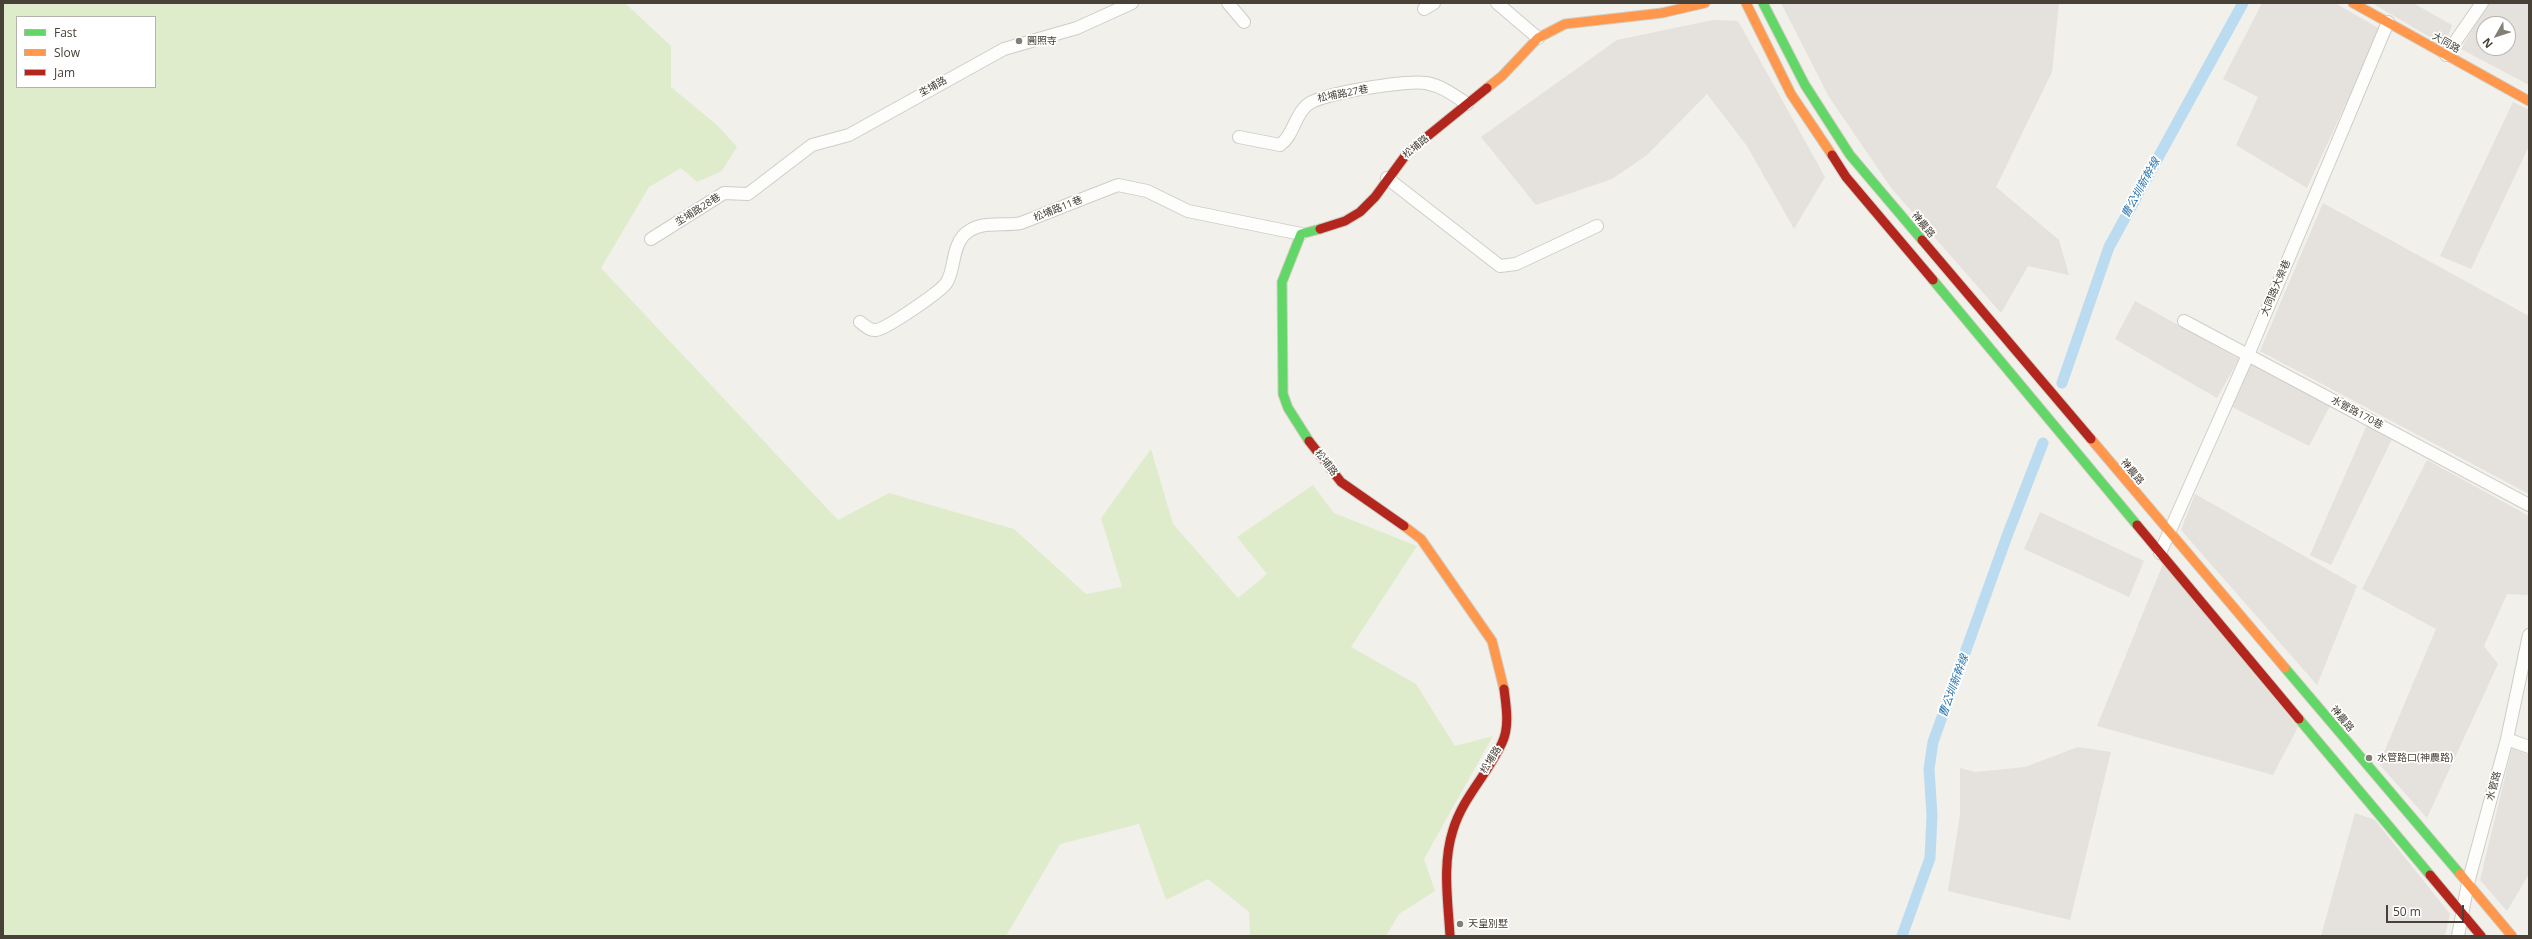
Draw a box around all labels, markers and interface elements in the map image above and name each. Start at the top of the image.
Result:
legend [16,16,156,88]
north arrow [2476,16,2516,56]
text: Fast [54,24,77,41]
street label: 大同路 [2430,30,2462,56]
place label: 圓照寺 [1027,35,1057,47]
text: N [2478,35,2496,51]
marker: 圓照寺 [1014,36,1024,46]
text: Slow [54,44,80,61]
text: Jam [54,64,75,81]
street label: 坔埔路 [917,74,949,100]
street label: 松埔路27巷 [1317,83,1369,105]
street label: 松埔路 [1401,133,1431,161]
water label: 曹公圳新幹線 [2119,156,2163,220]
street label: 坔埔路28巷 [673,191,723,229]
street label: 松埔路11巷 [1032,194,1084,224]
street label: 神農路 [1909,210,1937,240]
street label: 大同路大榮巷 [2259,258,2293,318]
street label: 水管路170巷 [2329,394,2385,432]
street label: 松埔路 [1312,447,1340,479]
street label: 神農路 [2118,457,2146,487]
water label: 曹公圳新幹線 [1937,653,1971,719]
street label: 神農路 [2328,704,2356,734]
street label: 松埔路 [1478,744,1504,776]
place label: 水管路口(神農路) [2377,752,2453,764]
marker: 水管路口(神農路) [2364,753,2374,763]
street label: 水管路 [2484,770,2504,802]
scale bar [2388,897,2466,923]
text: 50 m [2393,903,2421,920]
place label: 天皇別墅 [1468,918,1508,930]
marker: 天皇別墅 [1455,919,1465,929]

